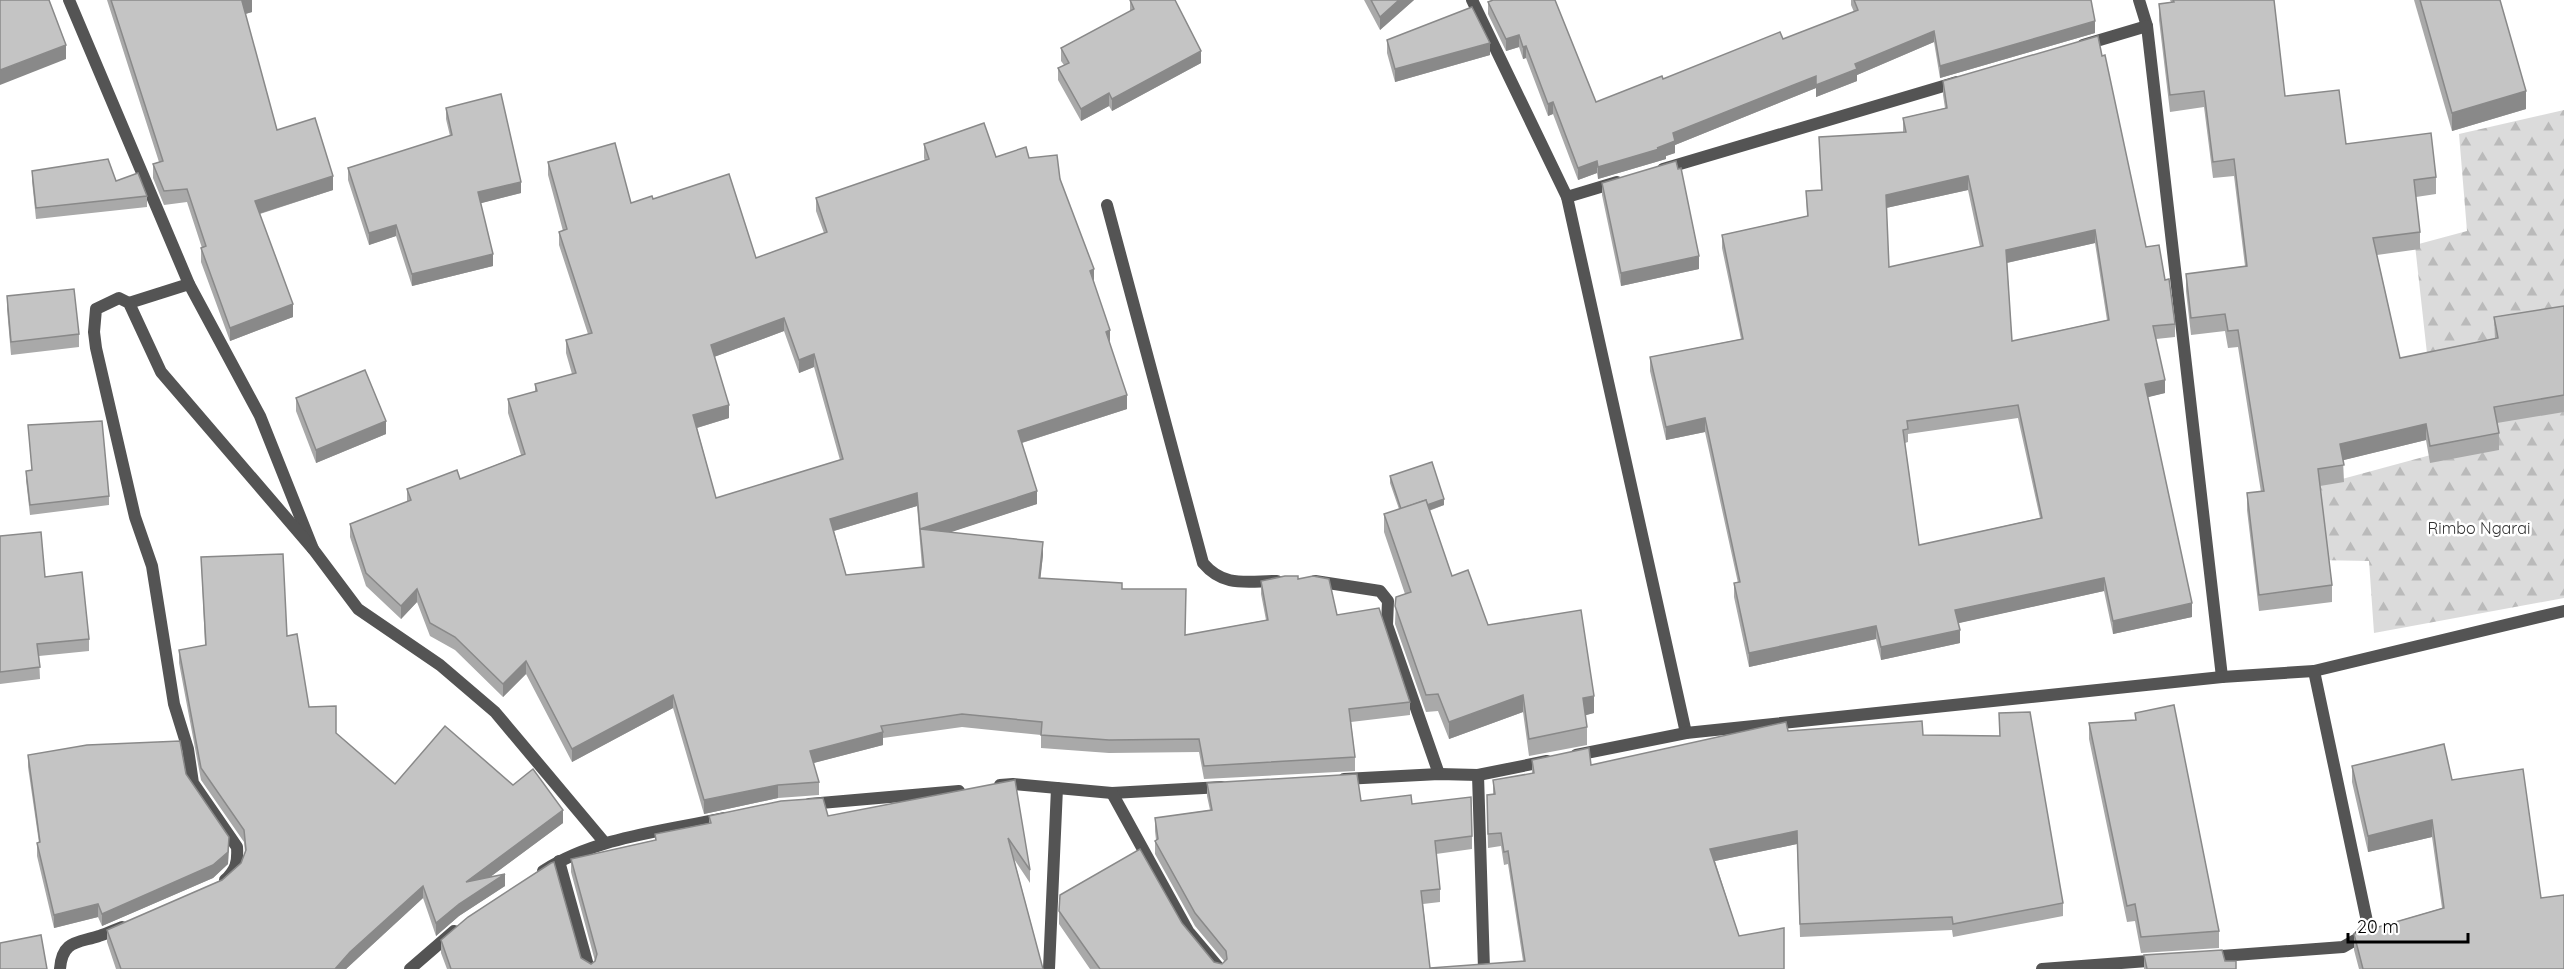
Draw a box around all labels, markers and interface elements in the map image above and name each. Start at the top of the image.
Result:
park label: Rimbo Ngarai [2428,518,2530,538]
scale bar [2348,906,2468,944]
text: 20 m [2357,915,2399,938]

